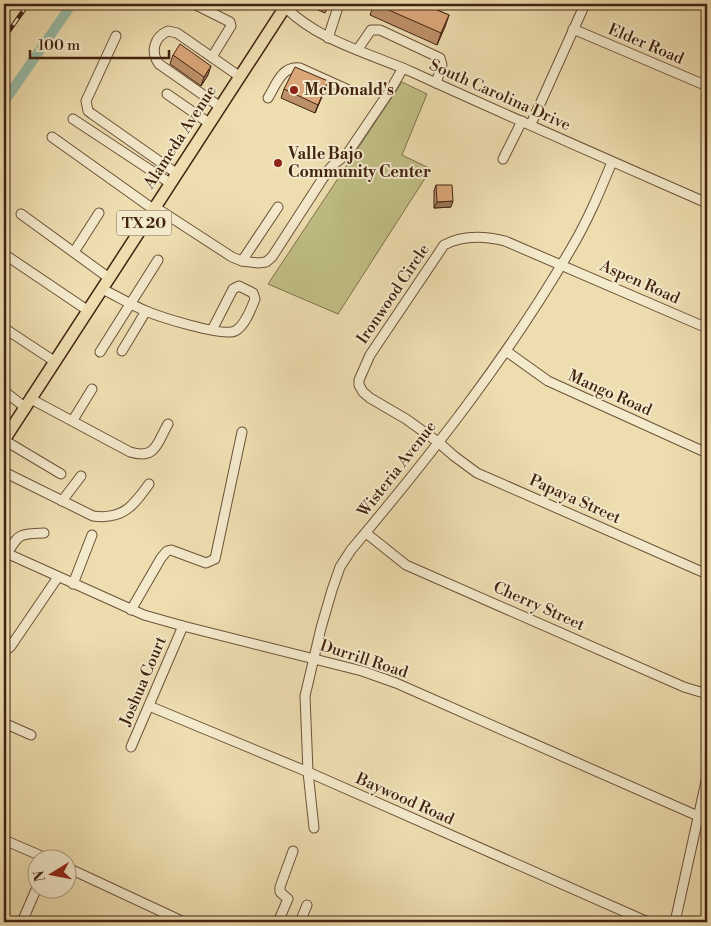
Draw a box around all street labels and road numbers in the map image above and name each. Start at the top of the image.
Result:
street label: Elder Road [605,19,687,69]
street label: South Carolina Drive [426,55,574,135]
street label: Alameda Avenue [139,82,221,193]
road number: TX 20 [116,210,172,236]
street label: Ironwood Circle [352,240,434,348]
street label: Aspen Road [596,255,683,308]
street label: Mango Road [565,366,655,420]
street label: Wisteria Avenue [353,417,441,522]
street label: Papaya Street [526,470,624,528]
street label: Cherry Street [490,577,588,635]
street label: Joshua Court [115,633,171,730]
street label: Durrill Road [318,635,410,683]
street label: Baywood Road [352,768,457,830]

